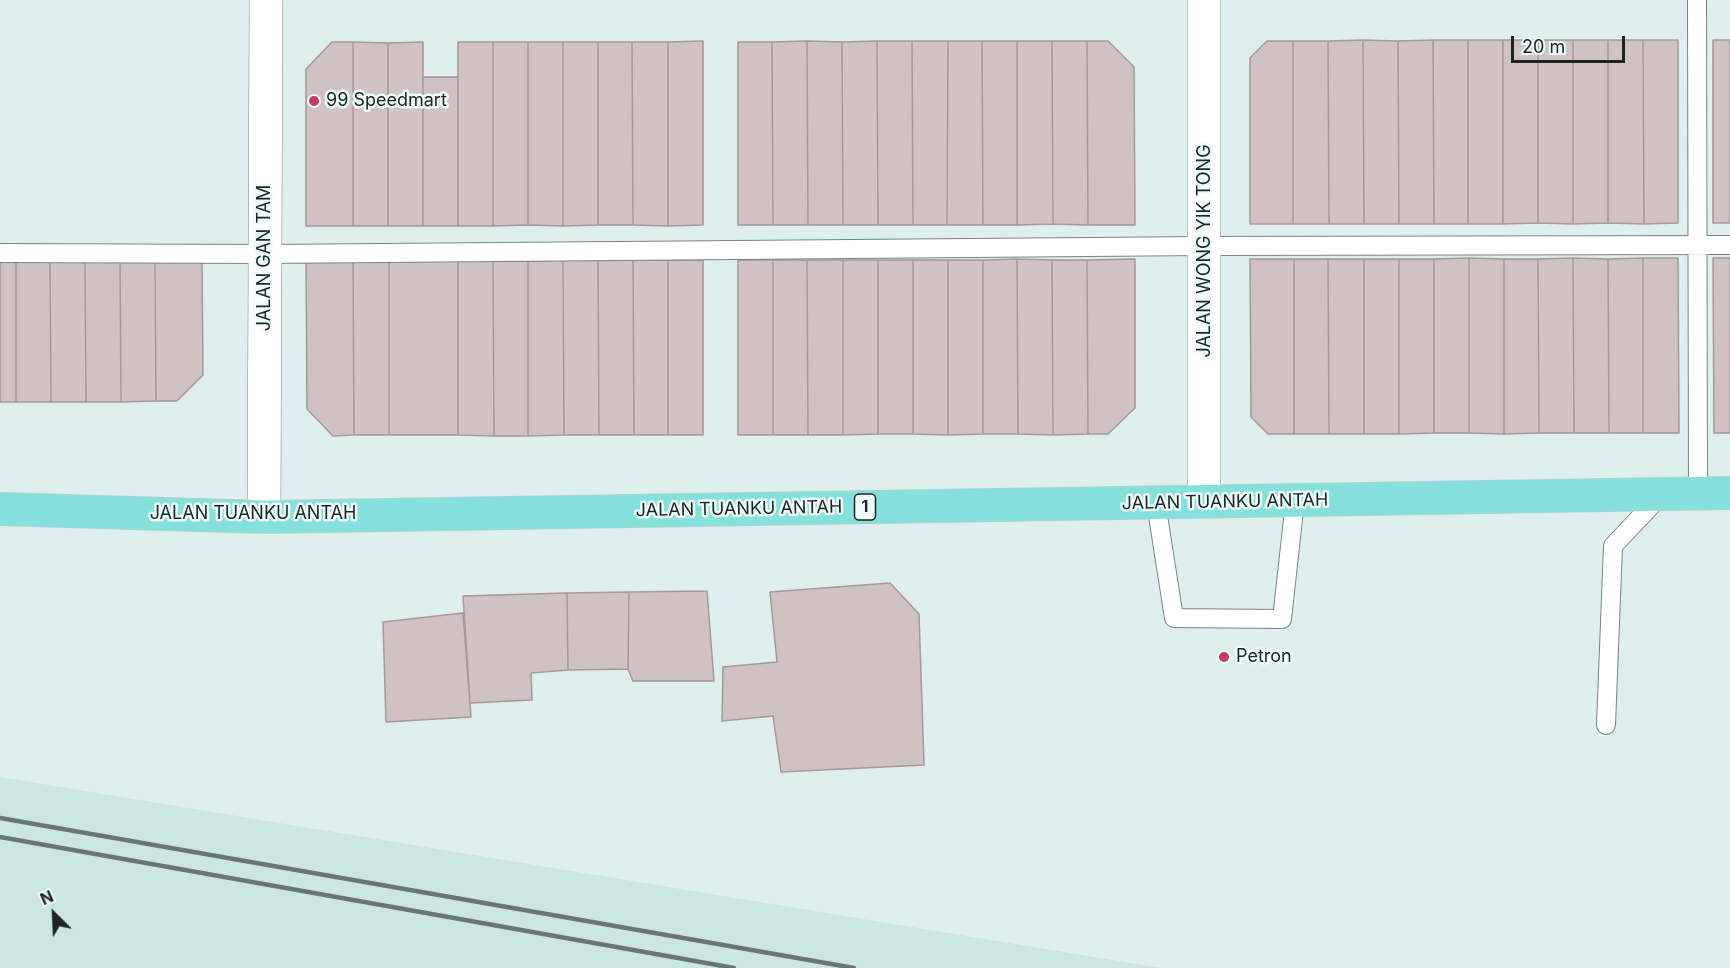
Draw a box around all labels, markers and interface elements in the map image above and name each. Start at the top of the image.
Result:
scale bar [1514,24,1628,62]
text: 20 m [1522,36,1565,57]
place label: 99 Speedmart [326,90,447,112]
marker: 99 Speedmart [307,94,321,108]
street label: JALAN WONG YIK TONG [1194,144,1216,358]
street label: JALAN GAN TAM [254,185,276,331]
street label: JALAN TUANKU ANTAH [1122,489,1328,515]
road number: 1 [854,494,876,520]
street label: JALAN TUANKU ANTAH [636,496,842,522]
street label: JALAN TUANKU ANTAH [150,503,356,525]
place label: Petron [1236,646,1292,668]
marker: Petron [1217,650,1231,664]
north arrow [24,884,84,944]
text: N [37,886,56,909]

